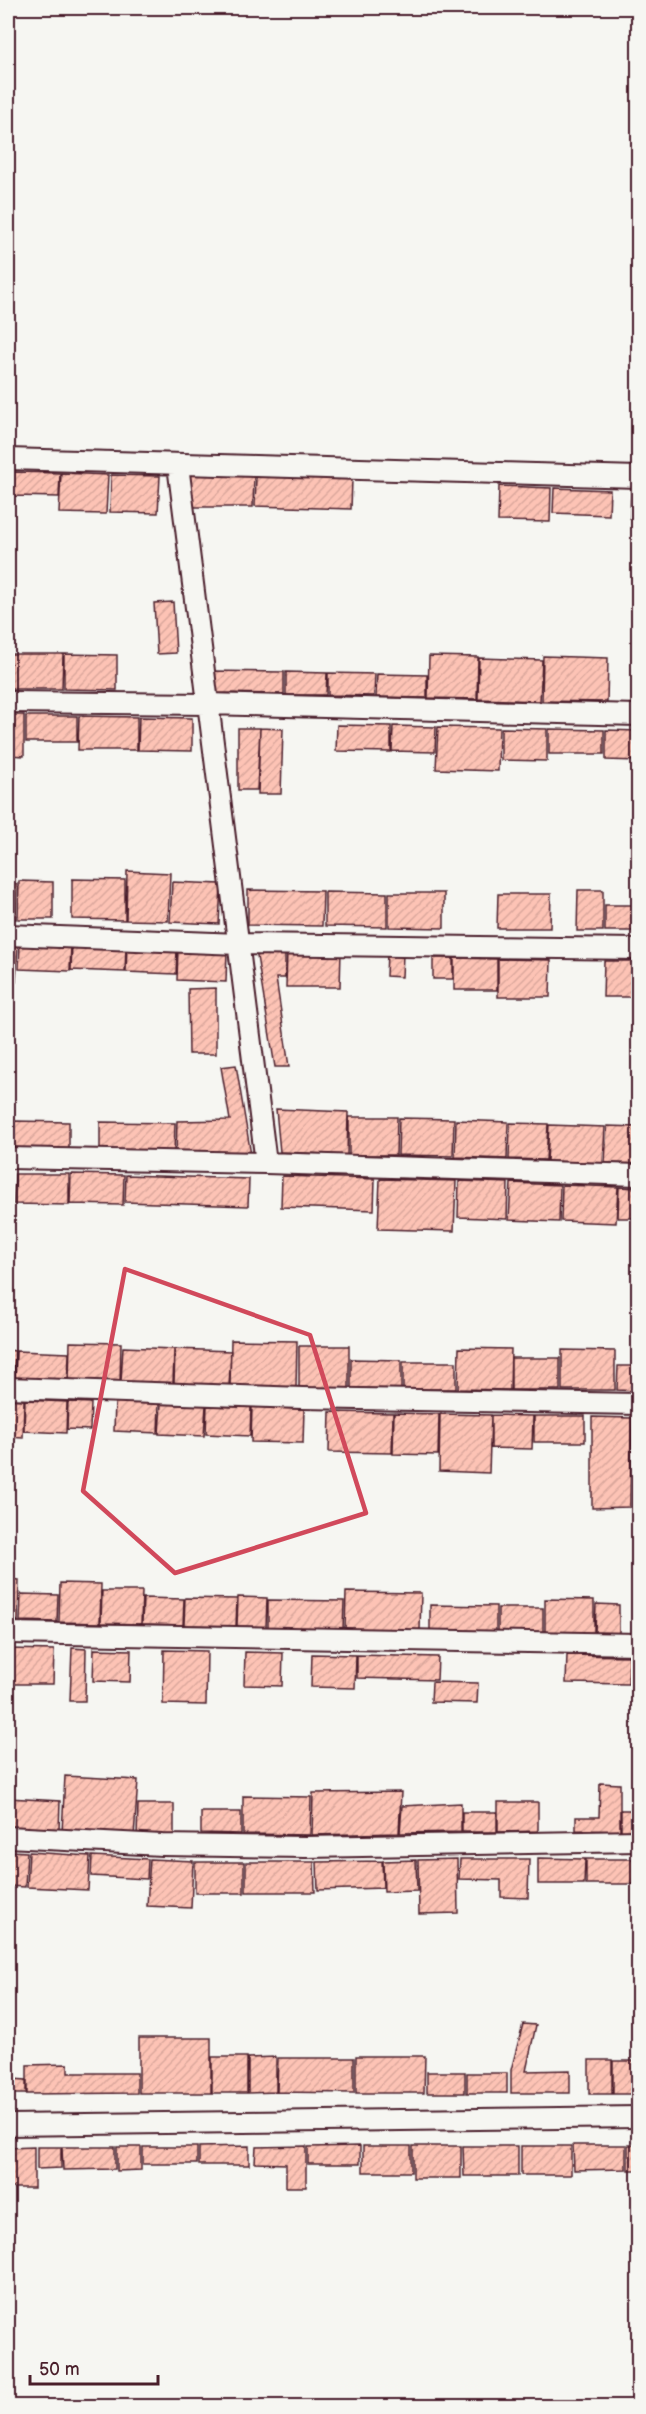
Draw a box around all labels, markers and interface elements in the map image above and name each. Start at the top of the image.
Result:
scale bar [30,2348,158,2386]
text: 50 m [39,2359,80,2380]

